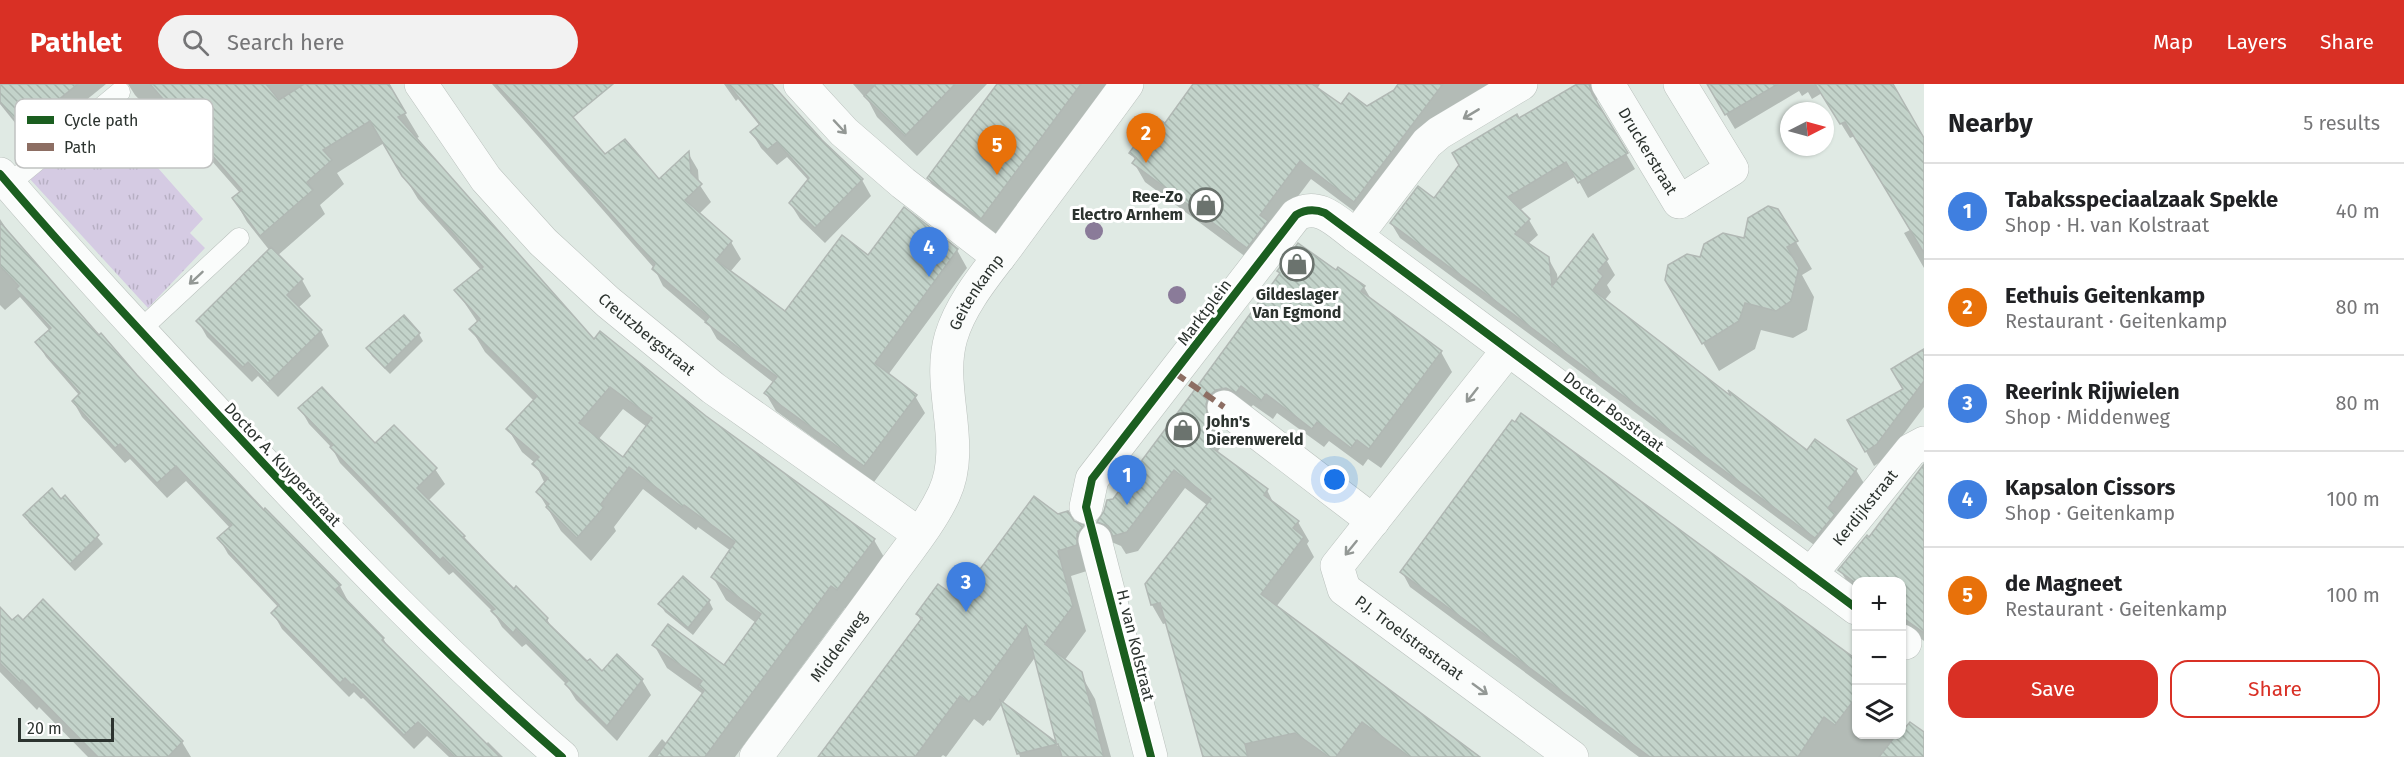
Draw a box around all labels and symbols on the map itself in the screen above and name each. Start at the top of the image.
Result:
legend [15,99,213,168]
north arrow [1780,102,1834,156]
street label: Druckerstraat [1614,104,1681,198]
one-way arrow [1463,108,1480,120]
text: Cycle path [64,111,138,130]
pin: 2 [1126,113,1166,163]
one-way arrow [832,120,847,135]
pin: 5 [978,126,1016,175]
text: Path [64,138,96,157]
place label: Ree-Zo Electro Arnhem [1072,187,1183,224]
shop icon: Ree-Zo Electro Arnhem [1188,187,1224,223]
pin: 4 [910,228,948,277]
shop icon: Gildeslager Van Egmond [1279,246,1315,282]
street label: Geitenkamp [945,250,1008,333]
one-way arrow [189,271,204,285]
street label: Marktplein [1173,275,1235,349]
place label: Gildeslager Van Egmond [1252,285,1341,322]
street label: Creutzbergstraat [594,289,699,380]
street label: Doctor Bosstraat [1560,367,1668,456]
one-way arrow [1466,387,1479,403]
street label: Doctor A. Kuyperstraat [220,398,345,530]
shop icon: John's Dierenwereld [1165,412,1201,448]
place label: John's Dierenwereld [1205,412,1304,449]
pin: 1 [1108,456,1146,505]
your location [1320,465,1349,494]
street label: Kerdijkstraat [1829,466,1902,550]
one-way arrow [1345,540,1358,556]
pin: 3 [946,562,986,612]
street label: H. van Kolstraat [1112,587,1159,703]
street label: P.J. Troelstrastraat [1351,592,1467,684]
street label: Middenweg [806,607,871,685]
one-way arrow [1472,683,1488,695]
scale bar [18,715,114,742]

